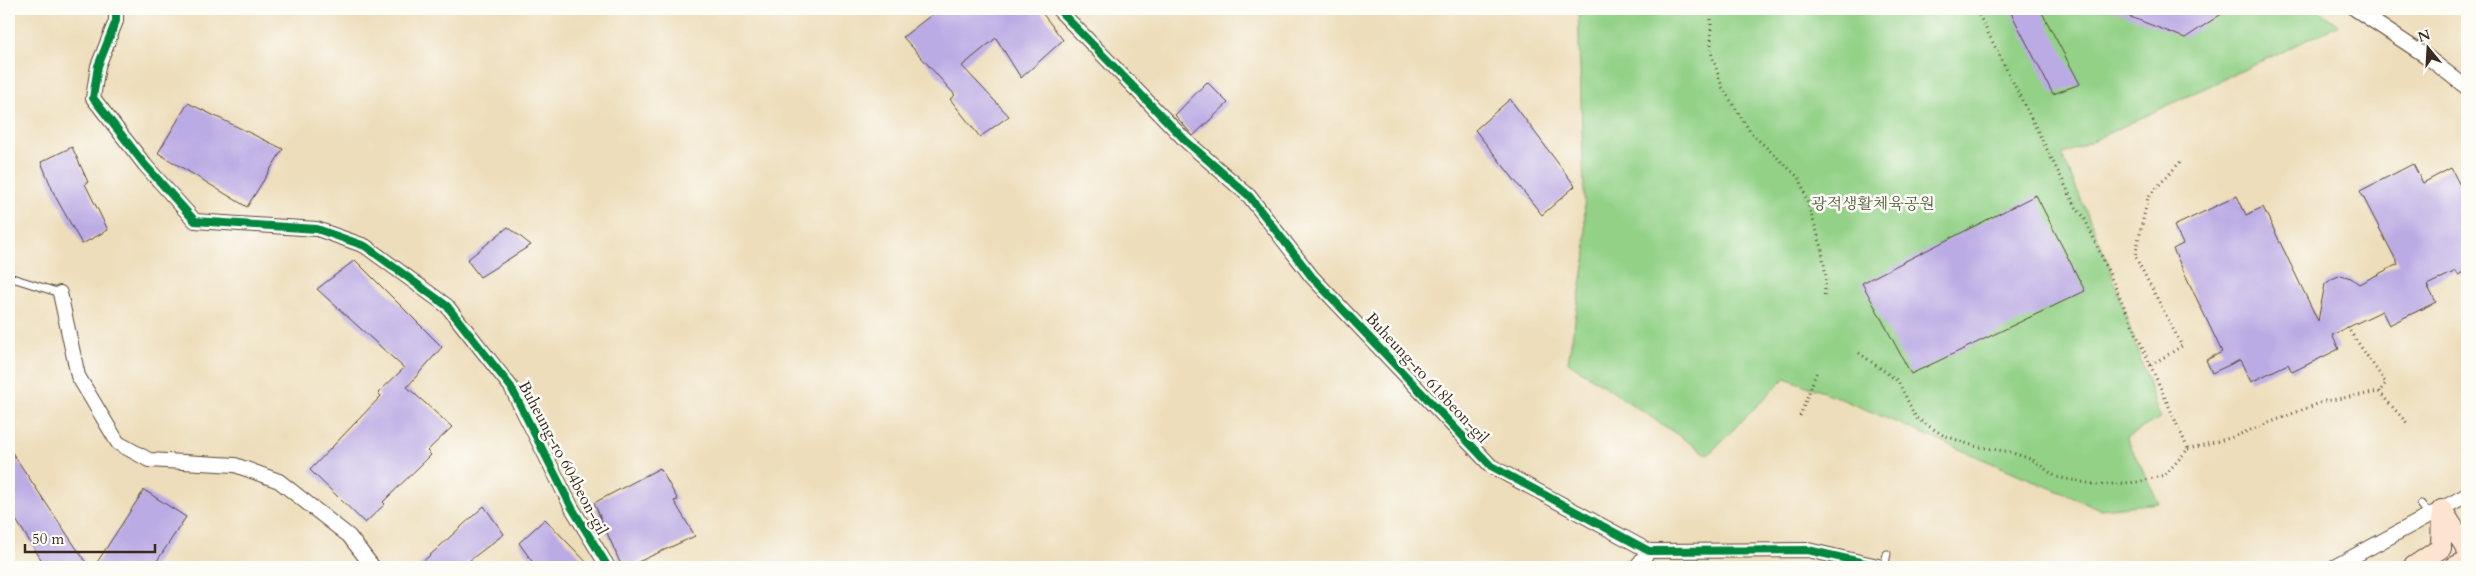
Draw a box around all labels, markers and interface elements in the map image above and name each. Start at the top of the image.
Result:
north arrow [2404,22,2454,72]
text: N [2415,25,2433,47]
park label: 광적생활체육공원 [1811,193,1935,215]
street label: Buheung-ro 618beon-gil [1361,308,1493,448]
street label: Buheung-ro 604beon-gil [513,377,613,539]
scale bar [25,521,155,553]
text: 50 m [32,529,64,549]

